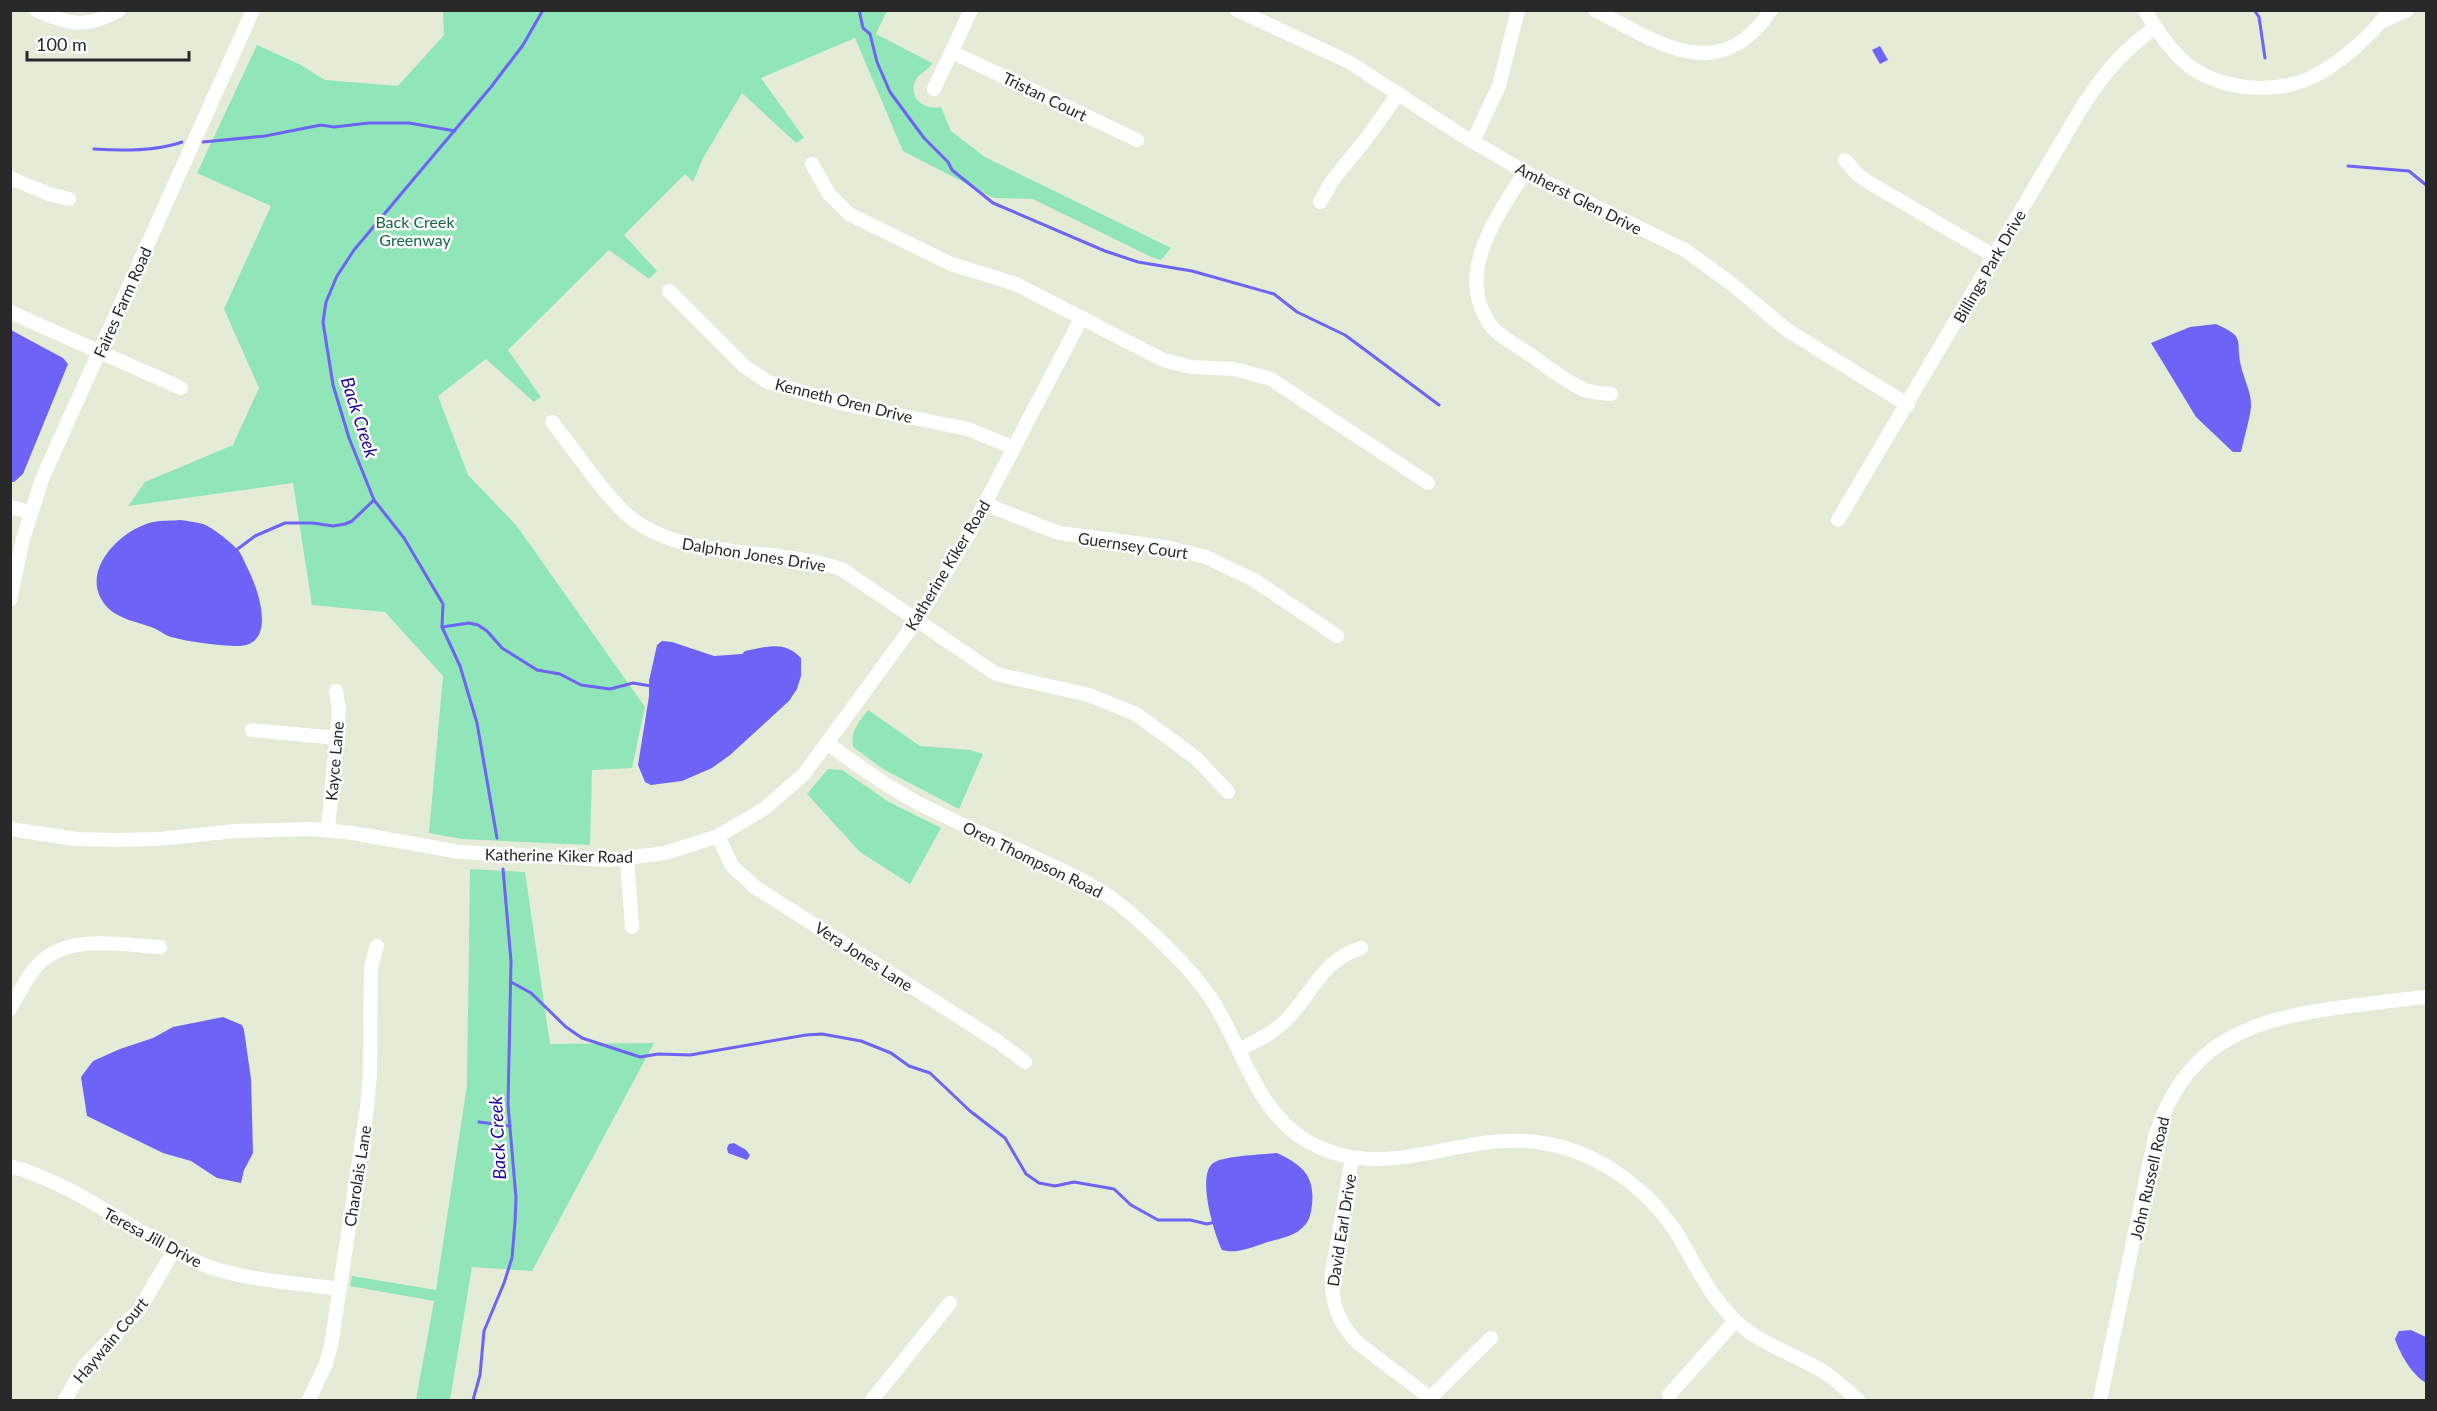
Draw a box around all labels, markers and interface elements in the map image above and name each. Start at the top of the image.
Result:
scale bar [27,24,189,62]
text: 100 m [36,33,87,55]
street label: Tristan Court [1000,67,1090,125]
street label: Amherst Glen Drive [1513,158,1645,238]
street label: Billings Park Drive [1949,206,2029,326]
park label: Back Creek Greenway [375,212,455,249]
street label: Faires Farm Road [89,244,155,360]
water label: Back Creek [337,374,384,461]
street label: Kenneth Oren Drive [773,374,915,426]
street label: Katherine Kiker Road [901,497,993,633]
street label: Guernsey Court [1077,528,1189,562]
street label: Dalphon Jones Drive [681,533,827,575]
street label: Kayce Lane [321,720,347,802]
street label: Oren Thompson Road [960,817,1106,901]
street label: Katherine Kiker Road [485,844,633,866]
street label: Vera Jones Lane [812,917,916,995]
water label: Back Creek [484,1095,510,1180]
street label: John Russell Road [2126,1115,2172,1241]
street label: Charolais Lane [340,1124,374,1228]
street label: David Earl Drive [1323,1172,1359,1288]
street label: Teresa Jill Drive [101,1203,205,1271]
street label: Haywain Court [69,1293,151,1386]

